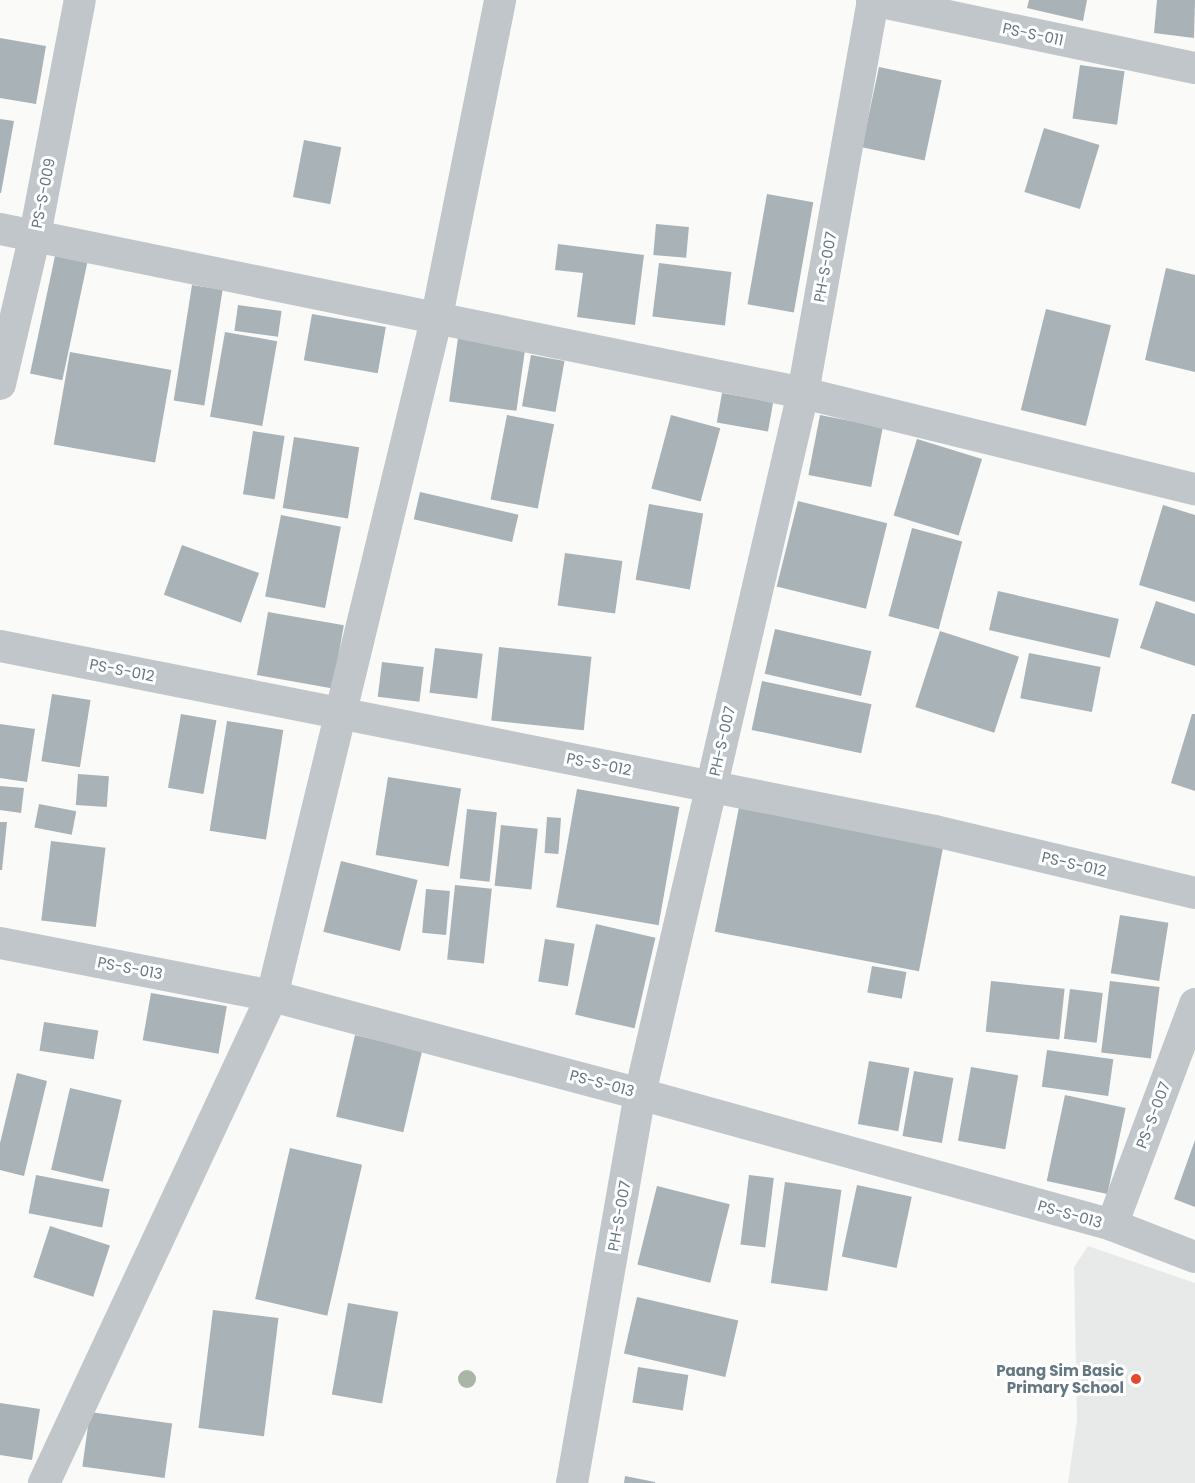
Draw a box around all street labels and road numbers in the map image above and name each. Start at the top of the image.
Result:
street label: PS-S-011 [1001,19,1065,49]
street label: PS-S-009 [27,156,59,230]
street label: PH-S-007 [810,230,840,304]
street label: PS-S-012 [88,655,156,685]
street label: PH-S-007 [705,704,739,778]
street label: PS-S-012 [565,749,633,779]
street label: PS-S-012 [1040,848,1108,880]
street label: PS-S-013 [96,953,164,983]
street label: PS-S-013 [568,1066,636,1100]
street label: PS-S-007 [1132,1079,1174,1151]
street label: PH-S-007 [604,1179,634,1253]
street label: PS-S-013 [1036,1196,1104,1232]

